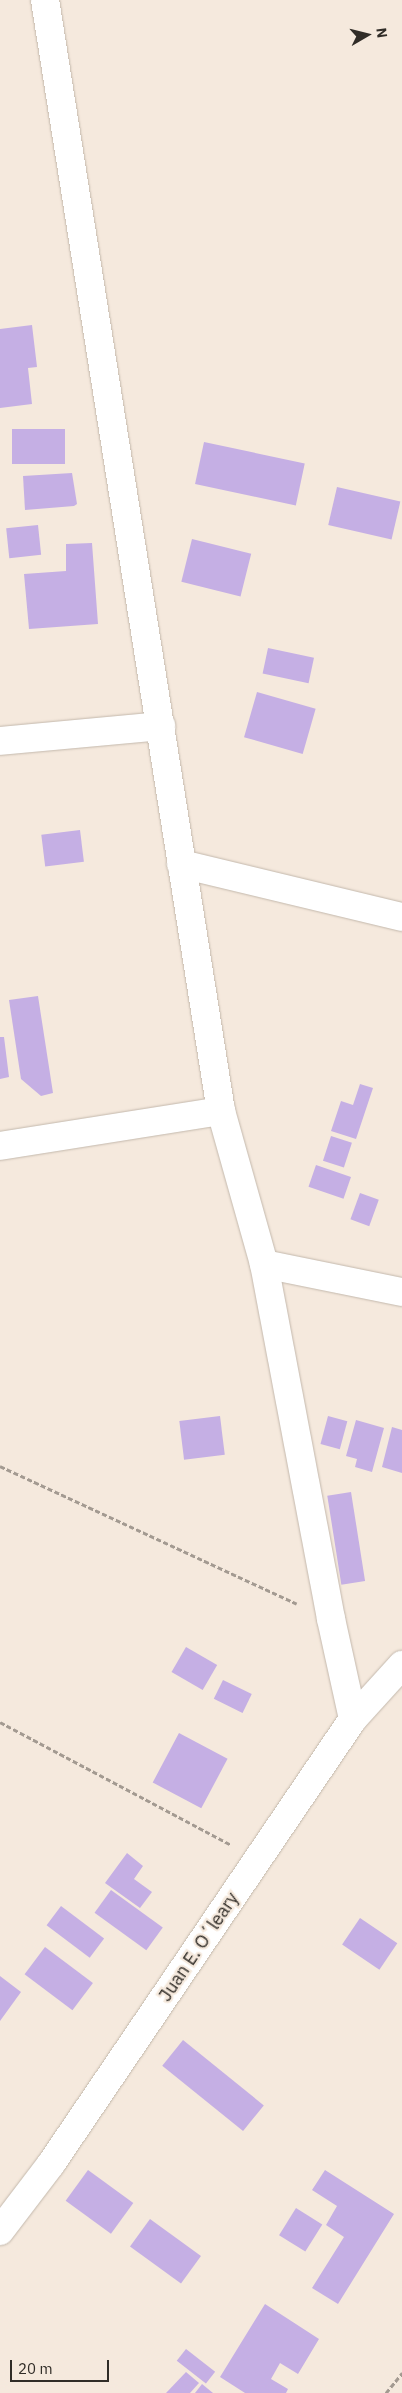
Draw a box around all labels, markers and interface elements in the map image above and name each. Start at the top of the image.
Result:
north arrow [342,10,392,60]
text: N [372,27,391,39]
street label: Juan E. O´leary [155,1888,243,2006]
scale bar [12,2350,111,2382]
text: 20 m [18,2359,53,2378]

